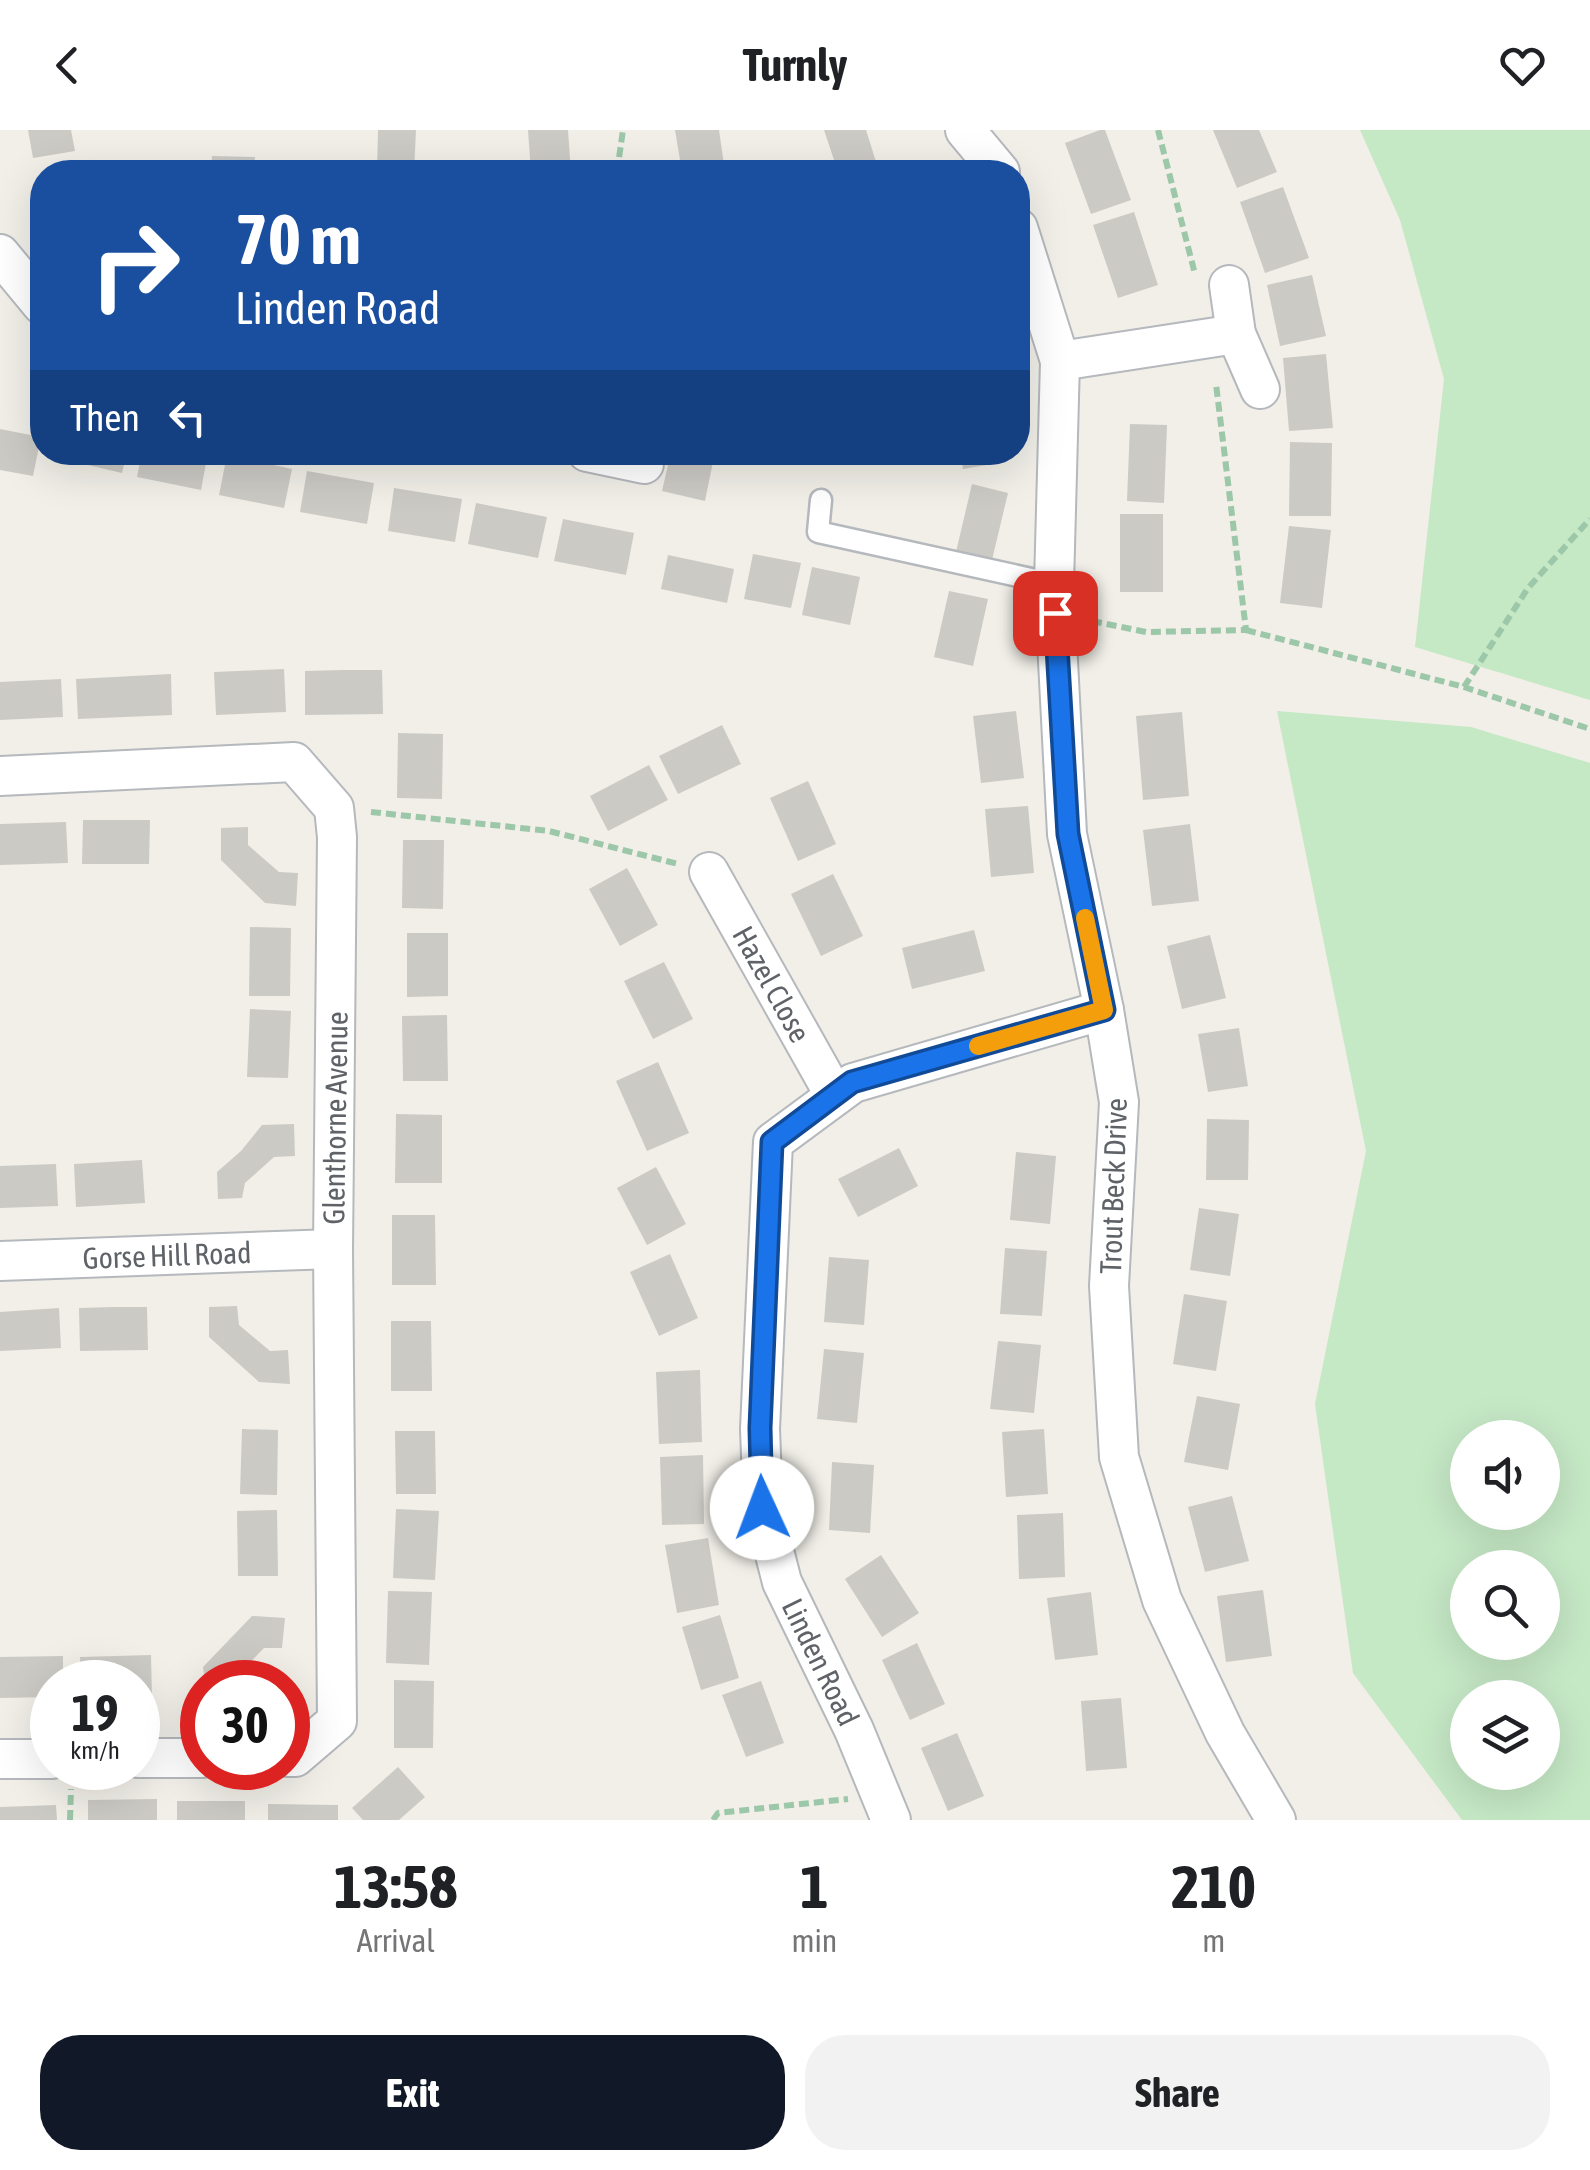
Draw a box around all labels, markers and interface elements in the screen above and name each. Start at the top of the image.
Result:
icon: back [40,38,95,93]
icon: heart [1495,38,1550,93]
text: Turnly [743,39,847,91]
text: 70 m [235,199,361,279]
icon: right [70,200,200,330]
text: Linden Road [235,282,440,334]
icon: left [160,390,215,445]
text: Then [70,396,140,439]
pin [1013,571,1098,656]
icon: arrive [1028,586,1083,641]
street label: Hazel Close [726,920,818,1048]
street label: Glenthorne Avenue [316,1011,354,1225]
street label: Trout Beck Drive [1093,1098,1133,1274]
street label: Gorse Hill Road [82,1235,252,1275]
map controls [1450,1420,1560,1790]
button: sound [1450,1420,1560,1530]
position arrow [710,1456,814,1560]
button: search [1450,1550,1560,1660]
street label: Linden Road [776,1593,866,1731]
speed limit sign: 30 [180,1660,310,1790]
button: layers [1450,1680,1560,1790]
text: 19 [71,1684,118,1742]
text: km/h [70,1736,120,1764]
text: 13:58 [334,1852,457,1921]
text: 1 [800,1852,829,1921]
text: 210 [1171,1852,1256,1921]
text: Arrival [357,1922,435,1959]
text: min [791,1922,837,1959]
text: m [1202,1922,1225,1959]
button: Exit [40,2035,785,2150]
button: Share [805,2035,1550,2150]

